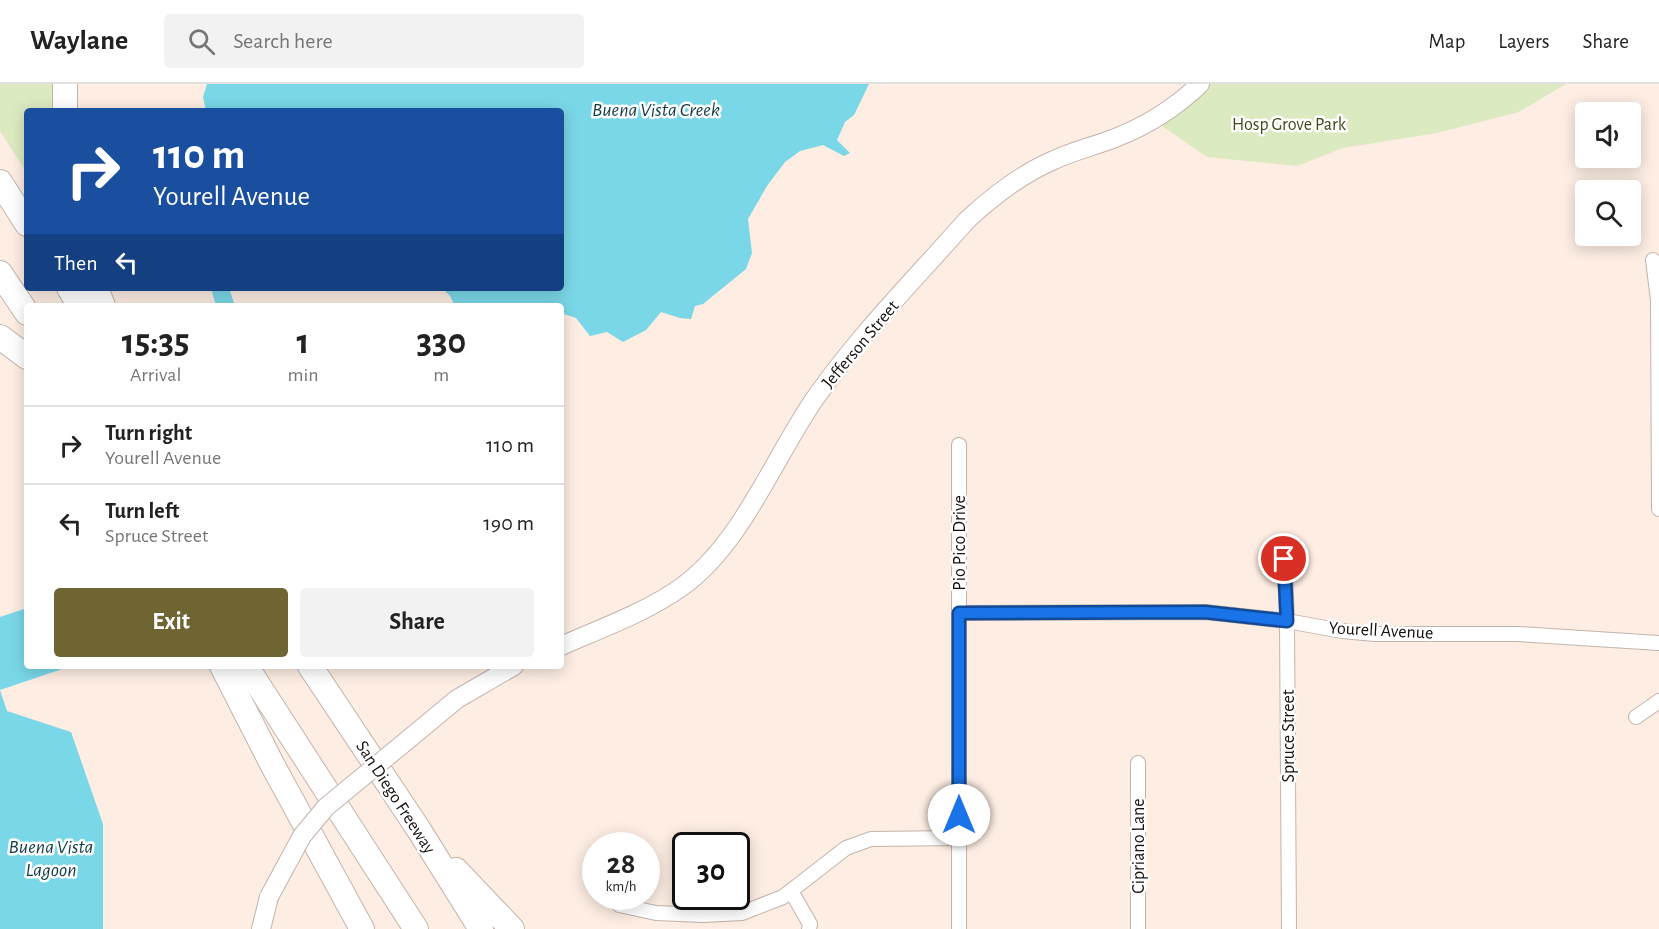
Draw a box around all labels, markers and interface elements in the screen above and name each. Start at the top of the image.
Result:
search box [164,14,584,68]
icon: search [185,25,218,58]
text: Waylane [30,27,128,55]
text: Search here [233,30,333,52]
text: Map [1429,31,1465,52]
text: Layers [1498,31,1549,52]
text: Share [1582,31,1629,52]
water label: Buena Vista Creek [592,100,720,120]
map controls [1575,102,1641,246]
button: sound [1575,102,1641,168]
park label: Hosp Grove Park [1232,116,1347,134]
icon: right [54,132,132,210]
text: 110 m [153,134,245,176]
button: search [1575,180,1641,246]
text: Yourell Avenue [153,183,310,210]
icon: left [110,246,143,279]
text: Then [54,252,98,274]
street label: Jefferson Street [819,297,903,392]
text: 15:35 [122,324,190,360]
text: 1 [297,324,309,360]
text: 330 [416,324,466,360]
text: Arrival [130,365,181,385]
text: min [287,365,319,385]
text: m [433,365,449,385]
text: Turn right [105,422,192,444]
icon: right [54,429,87,462]
text: 110 m [486,434,534,456]
text: Yourell Avenue [105,448,221,468]
street label: Pio Pico Drive [951,495,969,591]
text: Turn left [105,500,179,522]
icon: left [54,507,87,540]
text: 190 m [483,512,534,534]
text: Spruce Street [105,526,208,546]
pin [1258,533,1309,584]
icon: arrive [1267,542,1300,575]
button: Exit [54,588,288,657]
button: Share [300,588,534,657]
street label: Yourell Avenue [1328,619,1434,643]
street label: Spruce Street [1280,689,1298,783]
street label: San Diego Freeway [352,738,438,857]
position arrow [927,783,991,847]
street label: Cipriano Lane [1130,798,1148,894]
speed limit sign: 30 [672,832,750,910]
water label: Buena Vista Lagoon [9,837,93,880]
text: 28 [607,849,635,879]
text: km/h [606,879,636,894]

